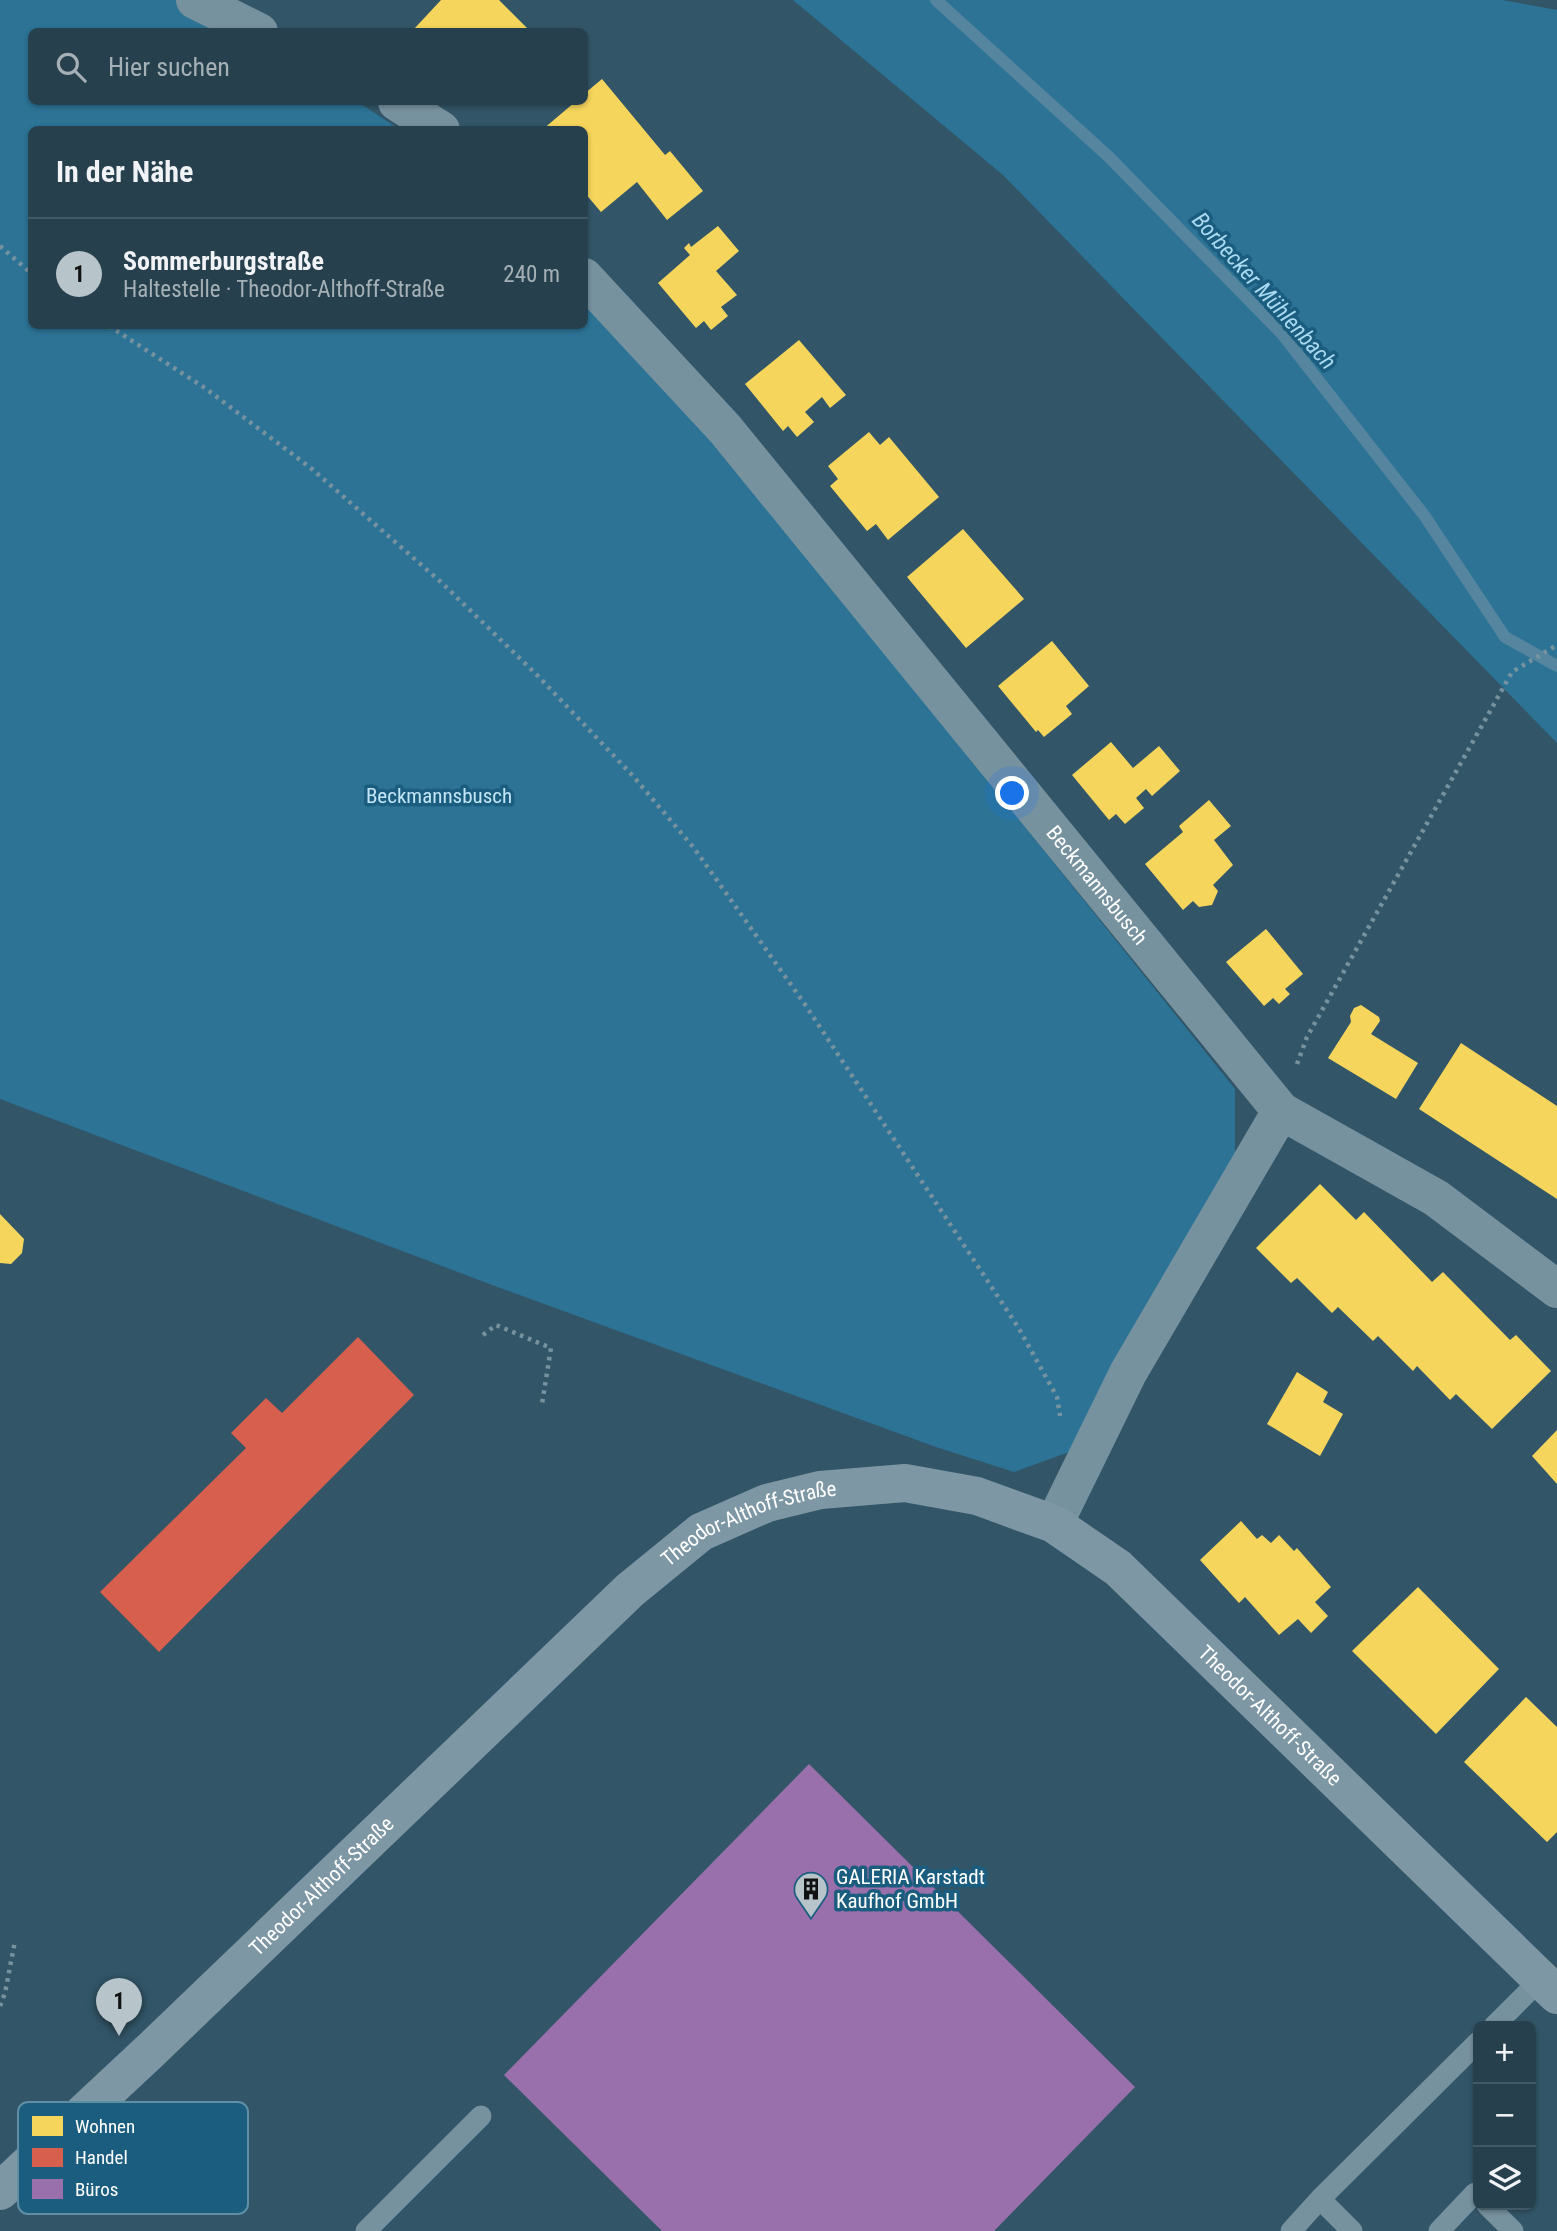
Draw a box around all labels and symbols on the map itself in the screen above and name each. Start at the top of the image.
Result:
water label: Borbecker Mühlenbach [1186,207,1342,375]
your location [995,776,1029,810]
park label: Beckmannsbusch [366,784,512,808]
street label: Beckmannsbusch [1041,821,1152,950]
street label: Theodor-Althoff-Straße [657,1477,837,1571]
street label: Theodor-Althoff-Straße [1193,1641,1347,1791]
street label: Theodor-Althoff-Straße [245,1812,399,1961]
place label: GALERIA Karstadt Kaufhof GmbH [836,1865,985,1913]
building icon: GALERIA Karstadt Kaufhof GmbH [792,1870,830,1919]
pin: 1 [96,1978,142,2036]
legend [18,2102,248,2214]
text: Wohnen [75,2115,135,2138]
text: Handel [75,2146,128,2169]
text: Büros [75,2178,118,2201]

